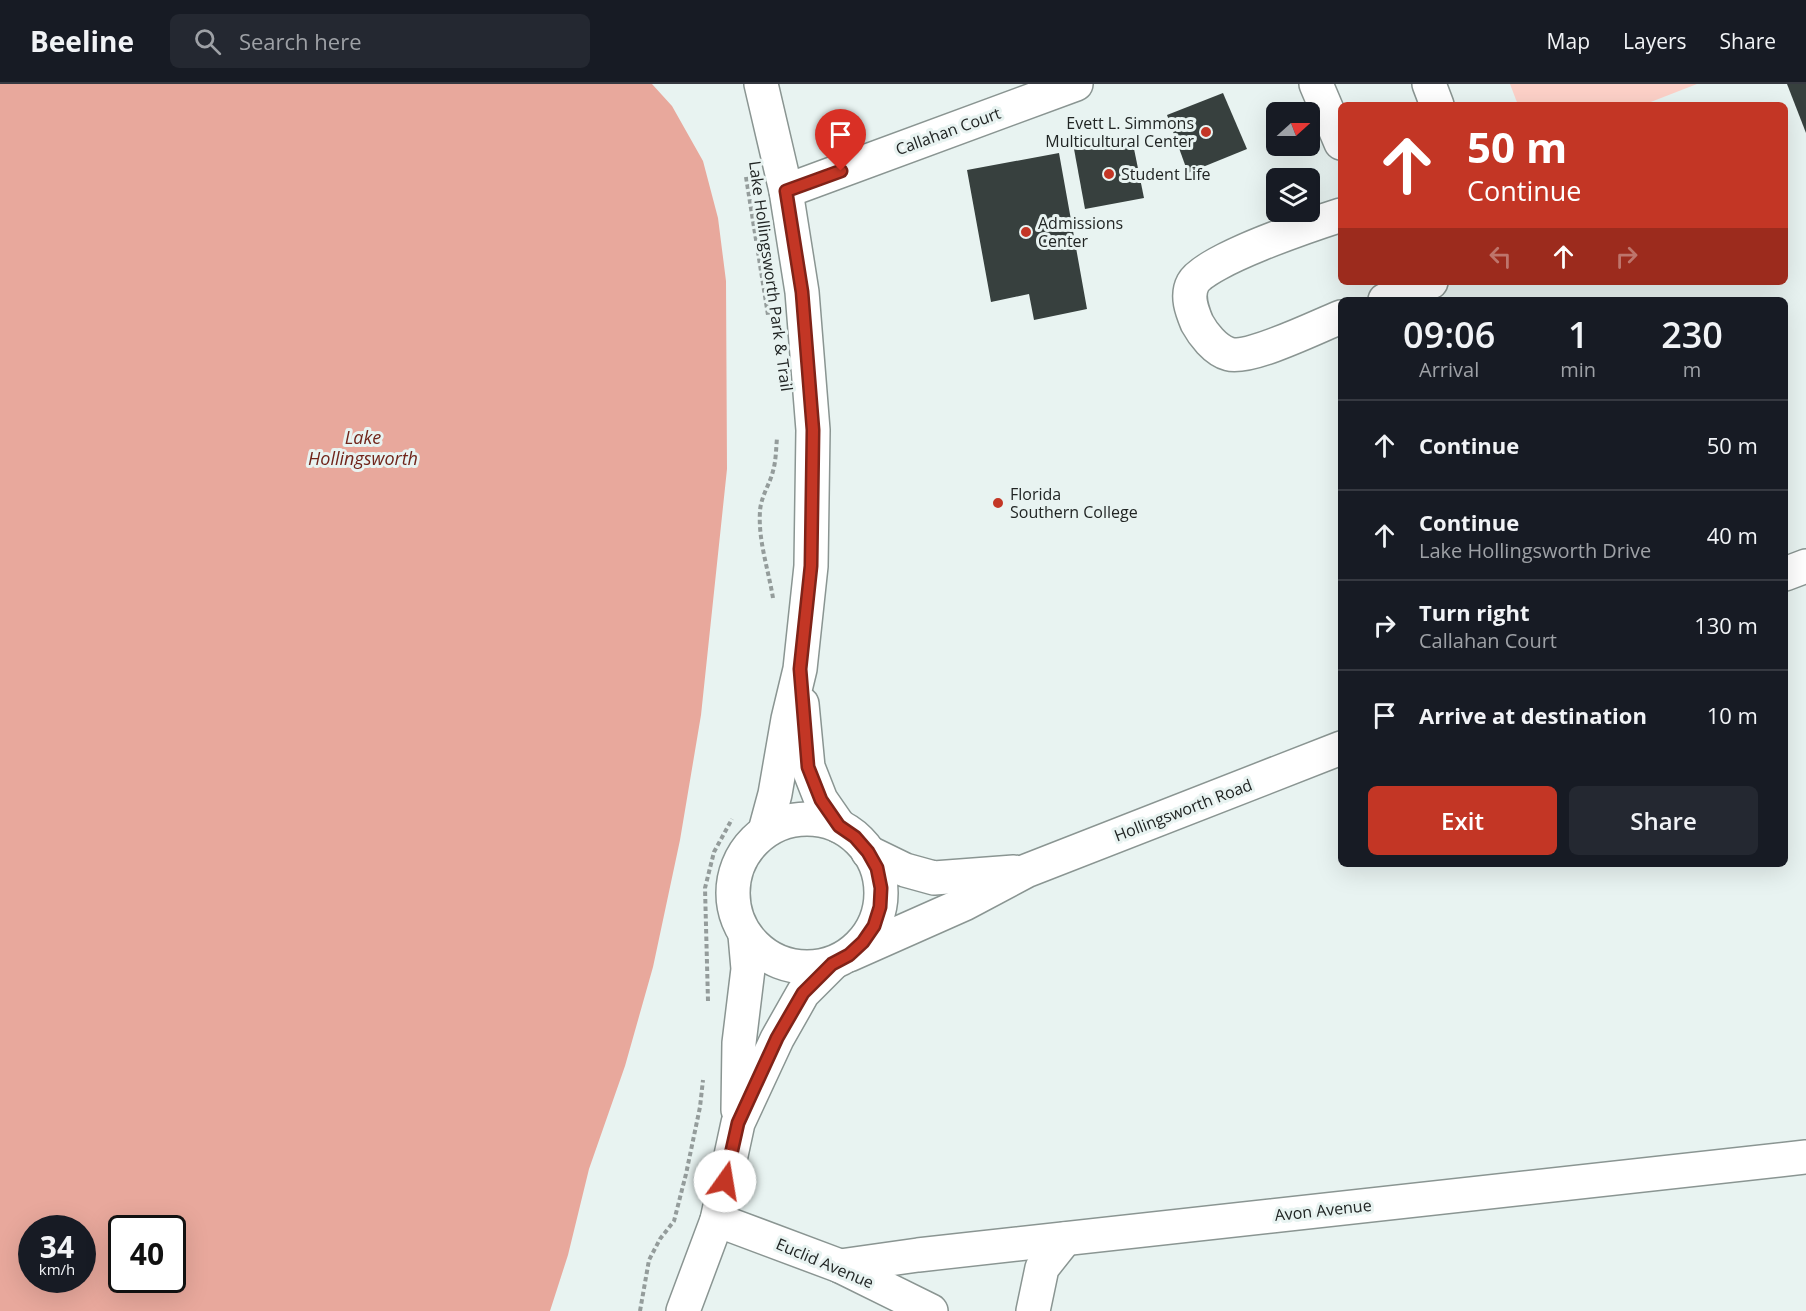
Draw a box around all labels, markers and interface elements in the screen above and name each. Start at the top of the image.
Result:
search box [170,14,590,68]
text: Beeline [30,22,134,60]
icon: search [191,25,224,58]
text: Search here [239,26,362,56]
text: Map [1547,27,1590,55]
text: Layers [1623,27,1687,55]
text: Share [1720,27,1776,55]
street label: Callahan Court [892,102,1004,160]
north arrow [1266,102,1320,156]
map controls [1266,102,1320,222]
pin [815,109,866,171]
place label: Evett L. Simmons Multicultural Center [1045,112,1194,152]
icon: arrive [824,118,857,151]
text: 50 m [1467,118,1567,175]
marker: Evett L. Simmons Multicultural Center [1199,125,1213,139]
icon: ahead [1368,126,1446,204]
street label: Lake Hollingsworth Park & Trail [744,159,798,393]
place label: Student Life [1121,163,1211,185]
marker: Student Life [1102,167,1116,181]
button: layers [1266,168,1320,222]
text: Continue [1467,172,1582,209]
place label: Admissions Center [1038,212,1123,252]
marker: Admissions Center [1019,225,1033,239]
icon: left [1484,240,1517,273]
icon: ahead [1547,240,1580,273]
icon: right [1610,240,1643,273]
text: 09:06 [1403,310,1495,359]
text: 1 [1568,310,1589,359]
text: 230 [1661,310,1723,359]
text: Arrival [1419,356,1479,383]
text: min [1560,356,1596,383]
text: m [1683,356,1701,383]
water label: Lake Hollingsworth [308,425,418,470]
icon: ahead [1368,429,1401,462]
text: Continue [1419,430,1519,460]
text: 50 m [1707,430,1758,460]
place label: Florida Southern College [1010,483,1138,523]
marker: Florida Southern College [991,496,1005,510]
text: Continue [1419,507,1519,537]
icon: ahead [1368,519,1401,552]
text: 40 m [1707,520,1758,550]
text: Lake Hollingsworth Drive [1419,537,1651,564]
text: Turn right [1419,597,1530,627]
icon: right [1368,609,1401,642]
text: 130 m [1694,610,1758,640]
text: Callahan Court [1419,627,1557,654]
icon: arrive [1368,699,1401,732]
text: Arrive at destination [1419,700,1647,730]
text: 10 m [1707,700,1758,730]
street label: Hollingsworth Road [1111,774,1255,846]
button: Exit [1368,786,1557,855]
button: Share [1569,786,1758,855]
position arrow [693,1149,757,1213]
street label: Avon Avenue [1273,1194,1373,1226]
speed limit sign: 40 [108,1215,186,1293]
text: 34 [40,1226,74,1267]
street label: Euclid Avenue [773,1233,877,1293]
text: km/h [39,1259,75,1279]

